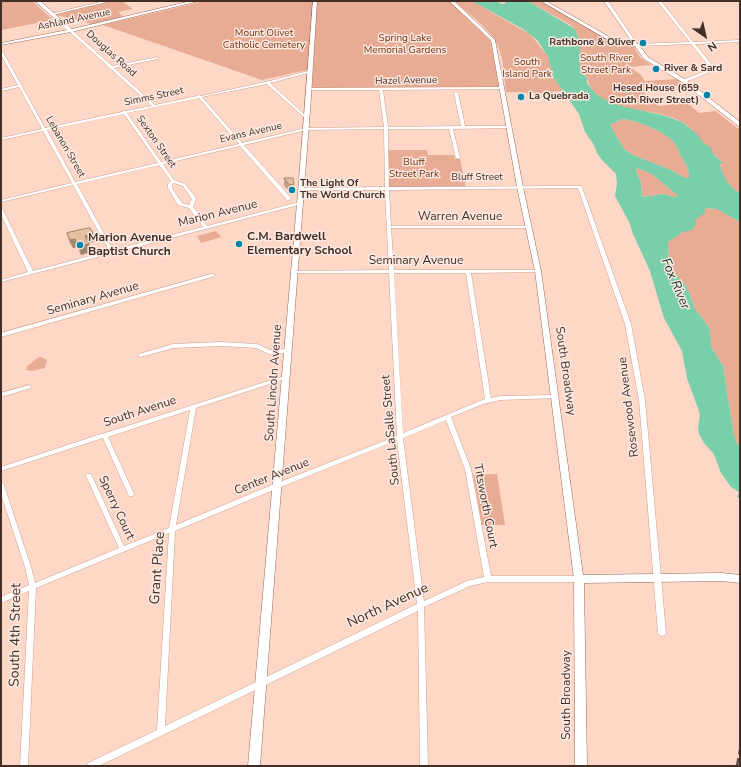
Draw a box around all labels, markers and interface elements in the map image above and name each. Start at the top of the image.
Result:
street label: Ashland Avenue [37,6,111,34]
north arrow [685,16,725,56]
street label: Douglas Road [83,28,139,80]
park label: Mount Olivet Catholic Cemetery [223,28,305,52]
park label: Spring Lake Memorial Gardens [364,33,446,56]
place label: Rathbone & Oliver [549,37,635,49]
marker: Rathbone & Oliver [638,38,648,48]
text: N [704,38,720,55]
park label: South River Street Park [580,53,632,76]
park label: South Island Park [502,57,552,80]
place label: River & Sard [664,63,722,75]
marker: River & Sard [651,64,661,74]
street label: Hazel Avenue [375,74,437,88]
place label: Hesed House (659 South River Street) [609,83,699,106]
street label: Simms Street [123,85,185,109]
marker: Hesed House (659 South River Street) [702,90,712,100]
place label: La Quebrada [529,91,589,103]
marker: La Quebrada [516,92,526,102]
street label: Sexton Street [134,113,178,171]
street label: Lebanon Street [43,114,87,180]
street label: Evans Avenue [219,120,283,146]
park label: Bluff Street Park [389,157,439,180]
street label: Bluff Street [451,172,503,184]
place label: The Light Of The World Church [300,178,385,202]
marker: The Light Of The World Church [287,185,297,195]
street label: Marion Avenue [177,197,259,231]
street label: Warren Avenue [418,210,502,224]
place label: C.M. Bardwell Elementary School [247,230,352,258]
place label: Marion Avenue Baptist Church [88,231,172,259]
marker: C.M. Bardwell Elementary School [234,239,244,249]
marker: Marion Avenue Baptist Church [75,240,85,250]
street label: Seminary Avenue [369,254,463,268]
water label: Fox River [657,256,693,312]
street label: Seminary Avenue [45,279,141,319]
street label: South Lincoln Avenue [263,324,285,442]
street label: South Broadway [552,326,578,416]
street label: Rosewood Avenue [616,356,642,458]
street label: South LaSalle Street [379,374,403,486]
street label: South Avenue [102,393,178,431]
street label: Center Avenue [232,455,312,499]
street label: Titsworth Court [470,463,500,549]
street label: Sperry Court [95,474,137,542]
street label: Grant Place [147,531,169,605]
street label: North Avenue [345,580,431,632]
street label: South 4th Street [7,583,25,687]
street label: South Broadway [560,650,574,740]

